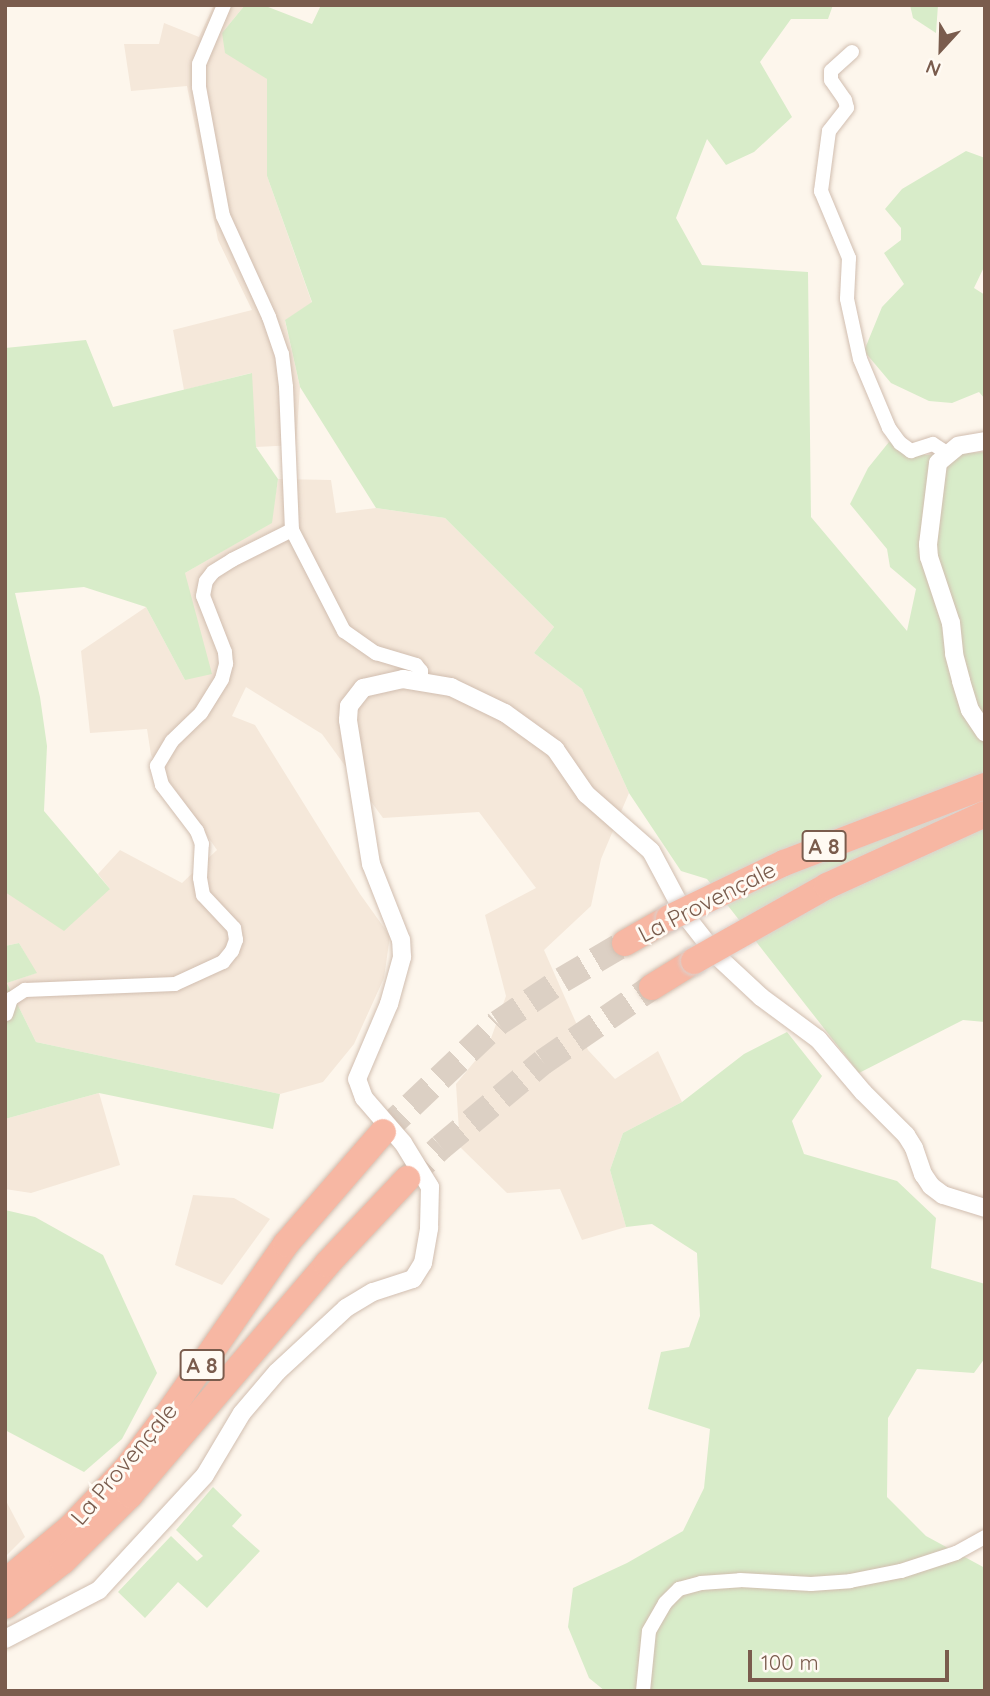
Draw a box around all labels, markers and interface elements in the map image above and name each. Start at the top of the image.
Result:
north arrow [906,14,976,84]
text: N [922,55,944,82]
road number: A 8 [801,828,847,864]
street label: La Provençale [634,856,780,948]
road number: A 8 [179,1348,225,1382]
street label: La Provençale [65,1397,183,1531]
scale bar [752,1636,953,1680]
text: 100 m [761,1649,819,1675]

